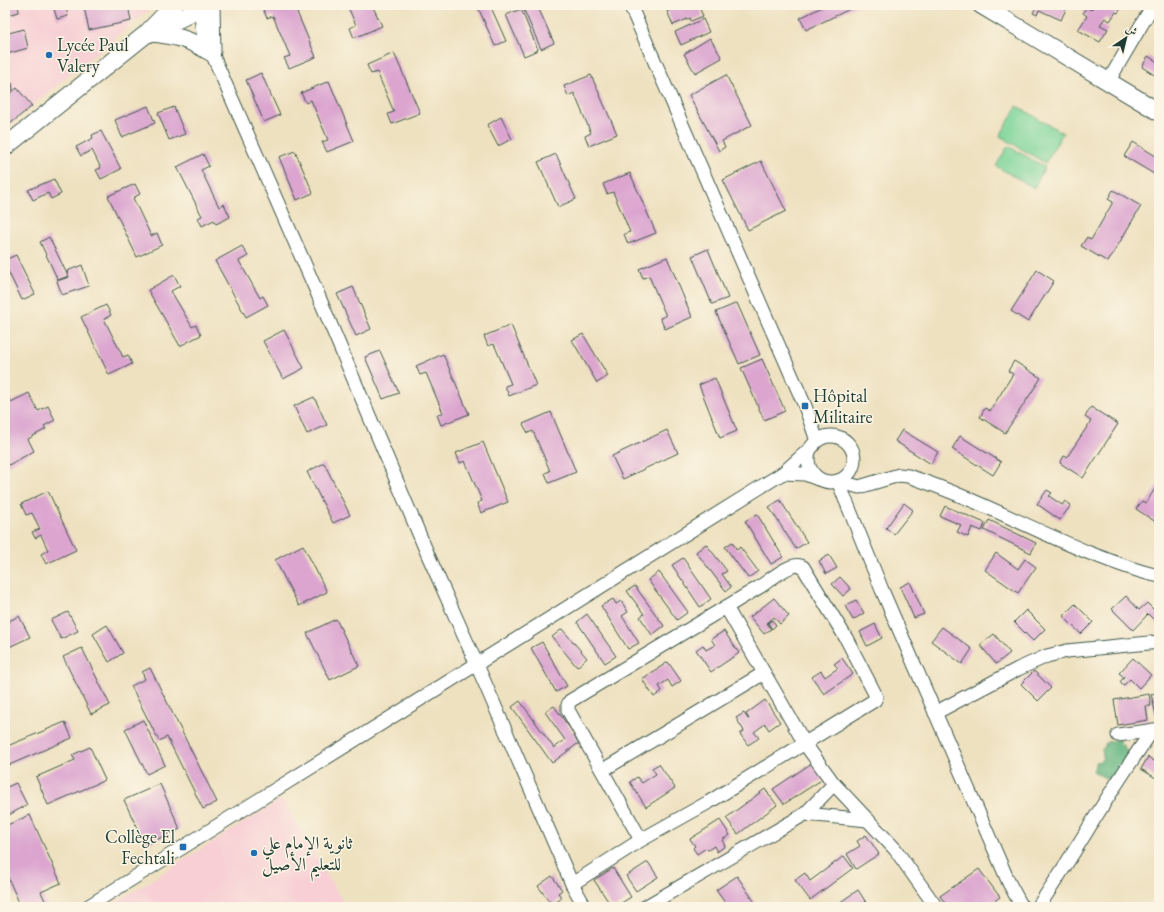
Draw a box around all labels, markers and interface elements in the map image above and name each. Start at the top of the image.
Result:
north arrow [1106,18,1146,58]
text: ش [1123,21,1140,39]
place label: Lycée Paul Valery [57,33,129,77]
marker: Lycée Paul Valery [44,50,54,60]
place label: Hôpital Militaire [813,384,873,428]
marker: Hôpital Militaire [800,401,810,411]
place label: Collège El Fechtali [105,825,176,869]
place label: ثانوية الإمام علي للتعليم الأصيل [262,831,353,882]
marker: Collège El Fechtali [178,842,188,852]
marker: ثانوية الإمام علي للتعليم الأصيل [249,848,259,858]

